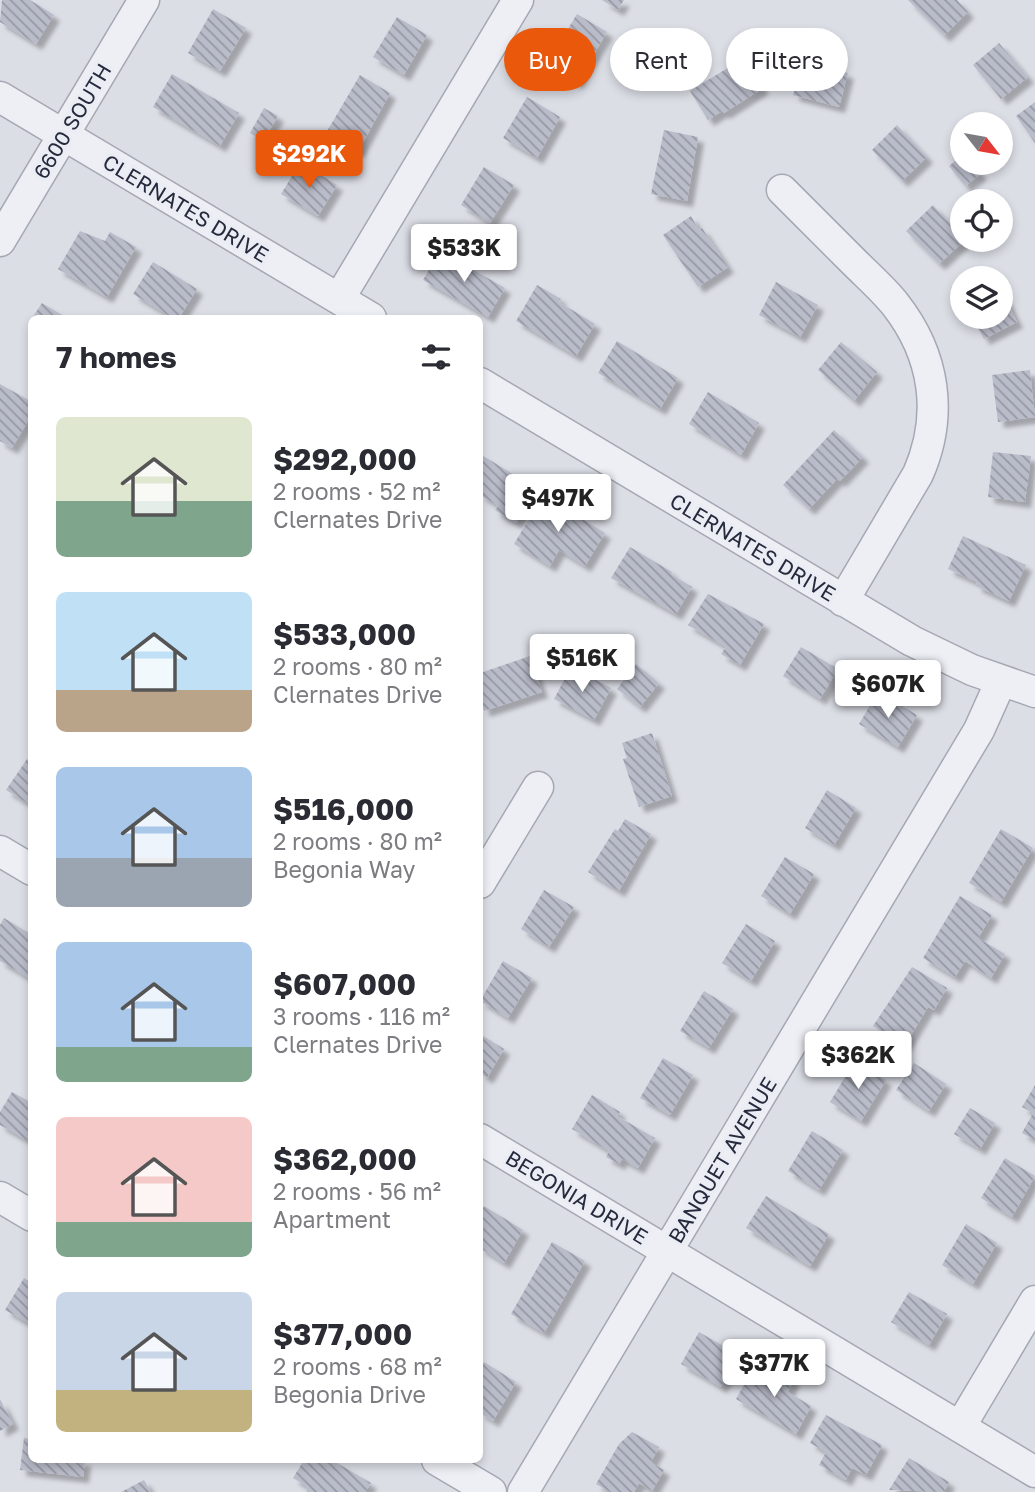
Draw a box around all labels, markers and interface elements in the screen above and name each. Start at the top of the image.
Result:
chip: Buy [504,28,596,91]
chip: Rent [610,28,712,91]
chip: Filters [726,28,848,91]
street label: 6600 SOUTH [27,59,117,183]
north arrow [950,112,1013,175]
map controls [950,112,1013,329]
pin: $292K [260,130,358,190]
text: $292K [272,139,346,167]
street label: CLERNATES DRIVE [98,148,274,268]
button: locate [950,189,1013,252]
pin: $533K [415,224,513,284]
text: $533K [427,233,501,261]
button: layers [950,266,1013,329]
icon: filters [417,338,455,376]
text: 7 homes [56,339,177,375]
text: $292,000 [273,441,417,477]
icon: home [112,445,196,529]
pin: $497K [509,475,607,534]
text: 2 rooms · 52 m² [273,477,440,505]
text: $497K [521,483,595,511]
street label: CLERNATES DRIVE [665,487,841,607]
text: Clernates Drive [273,505,442,533]
text: $533,000 [273,616,416,652]
icon: home [112,620,196,704]
pin: $516K [533,634,631,694]
text: $516K [546,643,618,671]
text: 2 rooms · 80 m² [273,652,442,680]
pin: $607K [839,660,937,720]
text: $607K [851,669,925,697]
text: Clernates Drive [273,680,442,708]
text: $516,000 [273,791,414,827]
icon: home [112,795,196,879]
text: 2 rooms · 80 m² [273,827,442,855]
text: Begonia Way [273,855,415,883]
text: $607,000 [273,966,416,1002]
icon: home [112,970,196,1054]
text: 3 rooms · 116 m² [273,1002,450,1030]
text: Clernates Drive [273,1030,442,1058]
pin: $362K [809,1032,907,1091]
text: $362K [821,1040,895,1068]
street label: BANQUET AVENUE [662,1072,782,1248]
text: $362,000 [273,1141,417,1177]
street label: BEGONIA DRIVE [501,1144,653,1250]
icon: home [112,1145,196,1229]
text: 2 rooms · 56 m² [273,1177,441,1205]
text: Apartment [273,1205,391,1233]
text: $377,000 [273,1316,412,1352]
icon: home [112,1320,196,1404]
pin: $377K [725,1340,823,1399]
text: $377K [738,1348,810,1376]
text: 2 rooms · 68 m² [273,1352,442,1380]
text: Begonia Drive [273,1380,426,1408]

